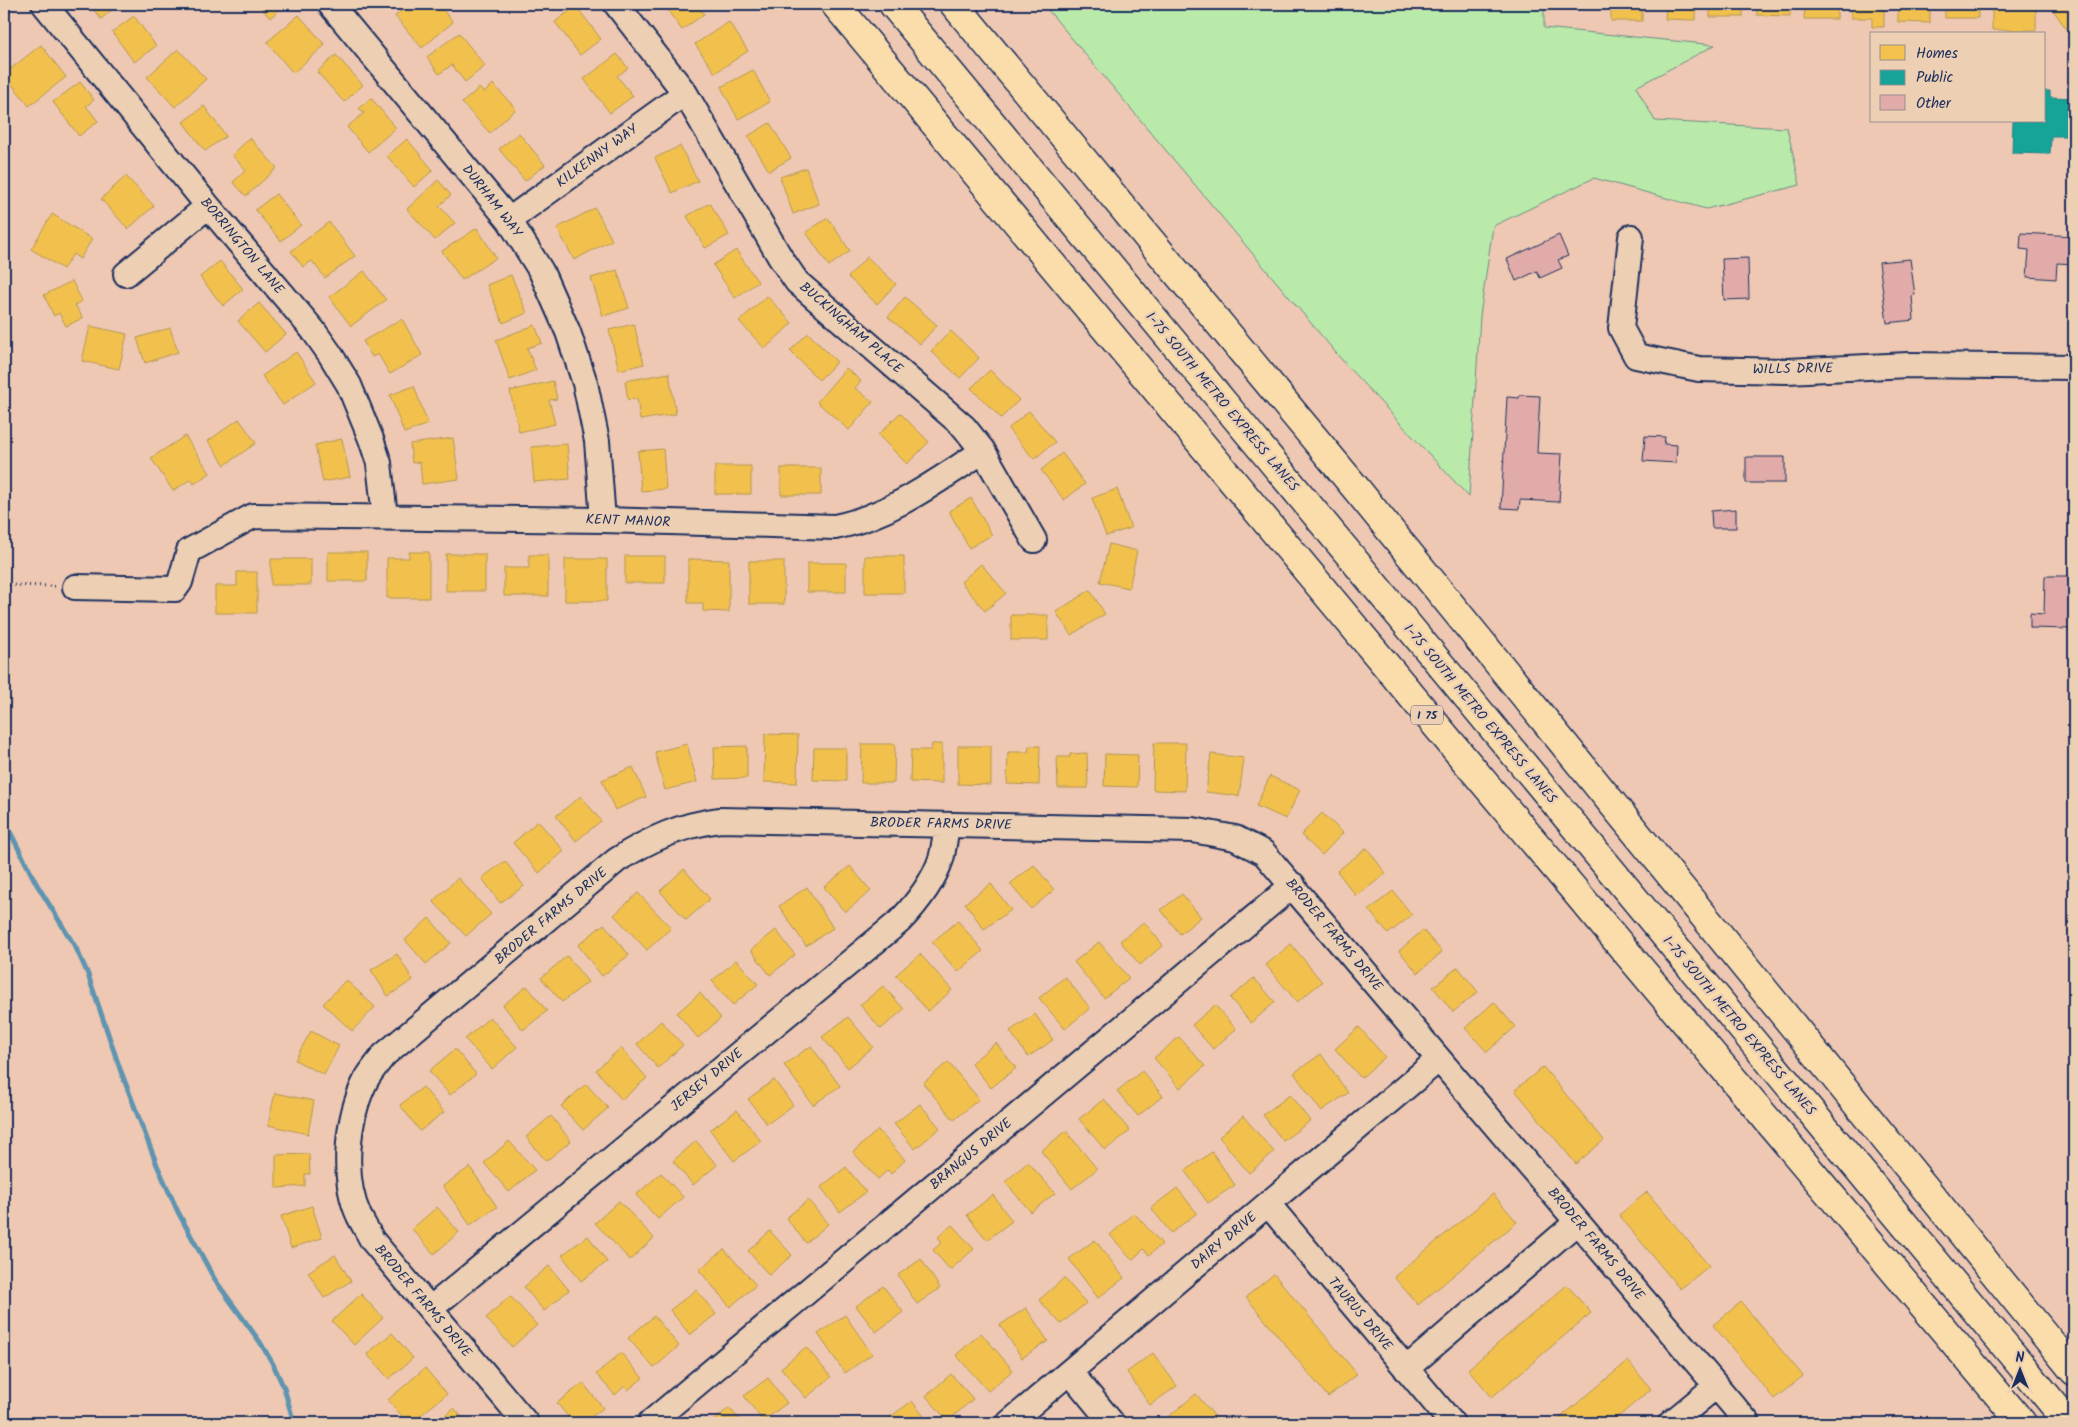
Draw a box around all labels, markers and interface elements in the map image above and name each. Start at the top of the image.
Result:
legend [1870,32,2046,122]
text: Homes [1916,42,1959,66]
text: Public [1916,66,1953,90]
text: Other [1916,92,1952,116]
street label: KILKENNY WAY [551,118,643,193]
street label: DURHAM WAY [456,160,528,243]
street label: BORRINGTON LANE [195,192,290,300]
street label: BUCKINGHAM PLACE [794,277,908,380]
street label: I-75 SOUTH METRO EXPRESS LANES [1140,307,1304,497]
street label: WILLS DRIVE [1752,357,1834,381]
street label: KENT MANOR [585,509,671,533]
street label: I-75 SOUTH METRO EXPRESS LANES [1398,619,1562,809]
road number: I 75 [1411,706,1443,724]
street label: BRODER FARMS DRIVE [870,812,1013,836]
street label: BRODER FARMS DRIVE [490,861,613,970]
street label: BRODER FARMS DRIVE [1280,874,1389,997]
street label: I-75 SOUTH METRO EXPRESS LANES [1657,931,1821,1121]
street label: JERSEY DRIVE [666,1042,749,1117]
street label: BRANGUS DRIVE [925,1112,1018,1195]
street label: BRODER FARMS DRIVE [1542,1183,1651,1306]
street label: DAIRY DRIVE [1186,1206,1263,1275]
street label: BRODER FARMS DRIVE [369,1240,478,1363]
street label: TAURUS DRIVE [1322,1272,1398,1357]
north arrow [1996,1344,2046,1394]
text: N [2016,1347,2025,1369]

